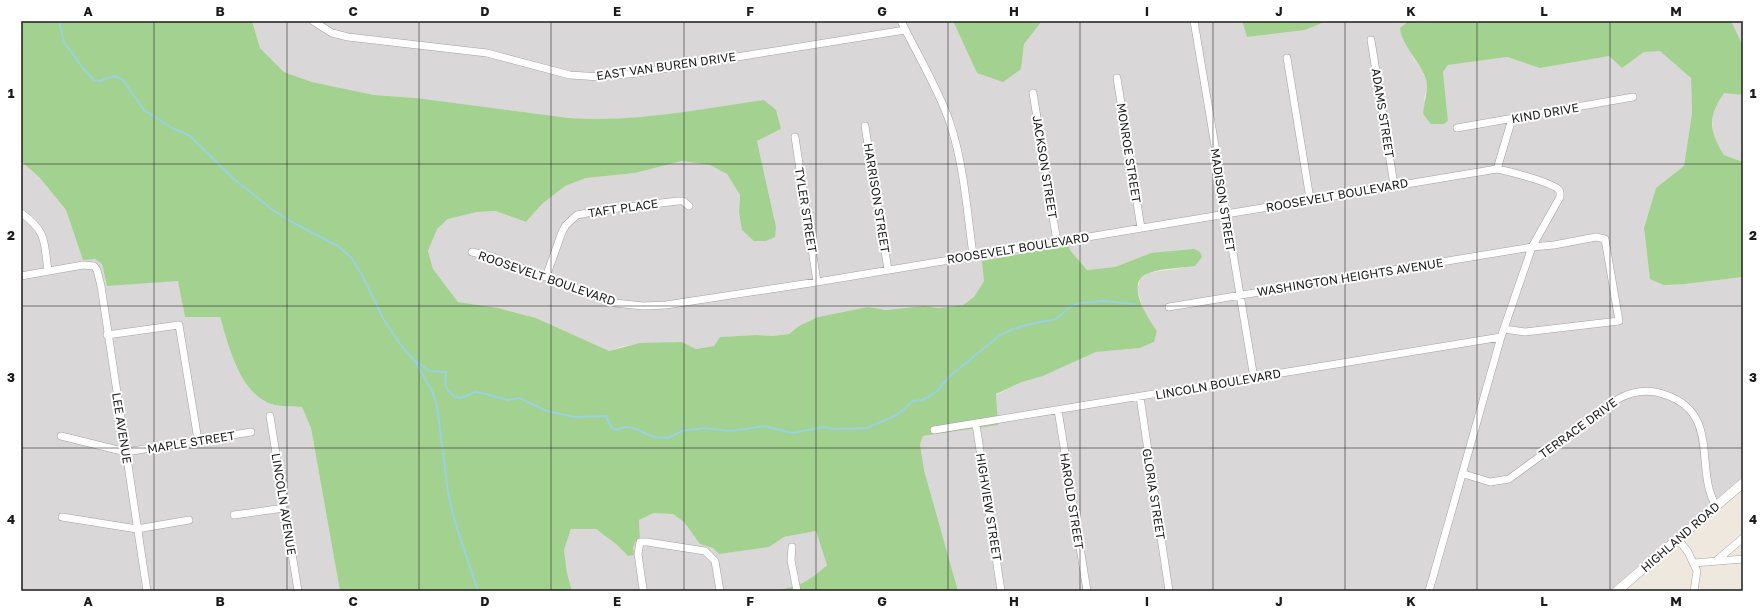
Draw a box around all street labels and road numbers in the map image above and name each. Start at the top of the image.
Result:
street label: EAST VAN BUREN DRIVE [595,49,737,83]
street label: ADAMS STREET [1369,67,1398,159]
street label: KIND DRIVE [1510,100,1580,126]
street label: MONROE STREET [1114,102,1144,205]
street label: JACKSON STREET [1029,114,1061,220]
street label: HARRISON STREET [861,142,893,255]
street label: MADISON STREET [1207,147,1239,253]
street label: TYLER STREET [792,166,820,254]
street label: ROOSEVELT BOULEVARD [1265,175,1409,215]
street label: TAFT PLACE [587,196,659,220]
street label: ROOSEVELT BOULEVARD [946,229,1090,267]
street label: ROOSEVELT BOULEVARD [476,247,618,309]
street label: WASHINGTON HEIGHTS AVENUE [1256,255,1444,299]
street label: LINCOLN BOULEVARD [1154,366,1282,402]
street label: LEE AVENUE [109,391,135,465]
street label: TERRACE DRIVE [1536,395,1620,461]
street label: MAPLE STREET [146,428,237,456]
street label: GLORIA STREET [1139,447,1169,541]
street label: LINCOLN AVENUE [269,452,299,556]
street label: HIGHVIEW STREET [973,452,1005,563]
street label: HAROLD STREET [1057,452,1087,551]
street label: HIGHLAND ROAD [1638,499,1722,575]

